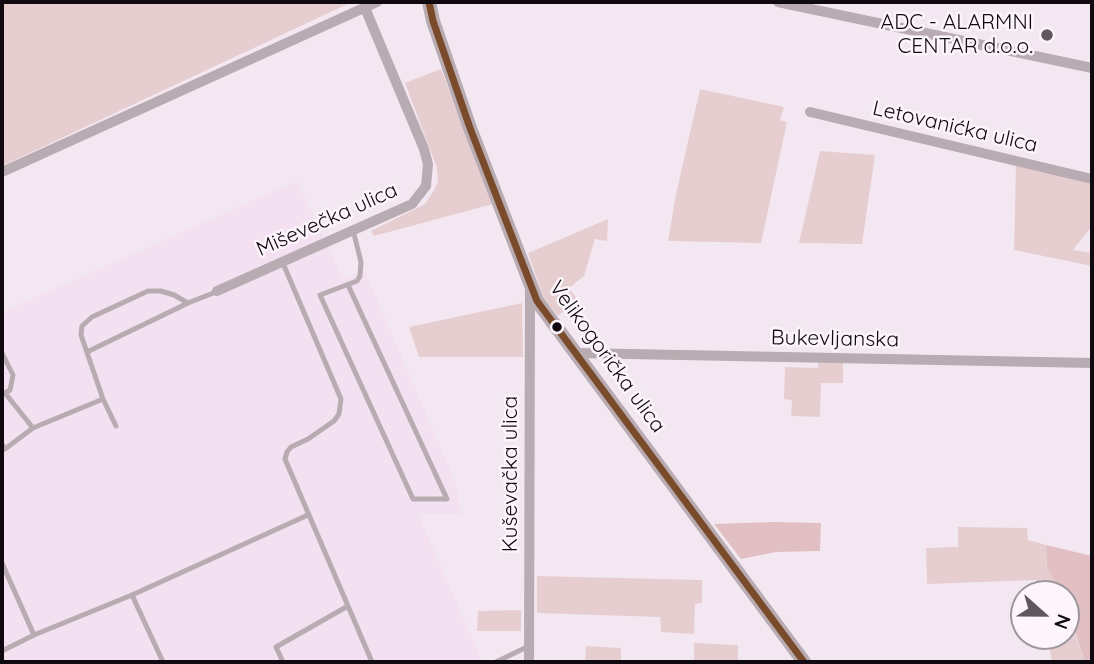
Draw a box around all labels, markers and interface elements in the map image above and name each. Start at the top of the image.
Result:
place label: ADC - ALARMNI CENTAR d.o.o. [881,10,1033,60]
marker: ADC - ALARMNI CENTAR d.o.o. [1039,27,1055,43]
street label: Letovanićka ulica [870,96,1040,158]
street label: Miševečka ulica [253,178,401,262]
street label: Velikogorička ulica [543,276,671,438]
unlabelled marker [550,320,564,334]
street label: Bukevljanska [771,325,899,353]
street label: Kuševačka ulica [498,396,524,552]
north arrow [1010,580,1080,650]
text: N [1049,611,1076,633]

